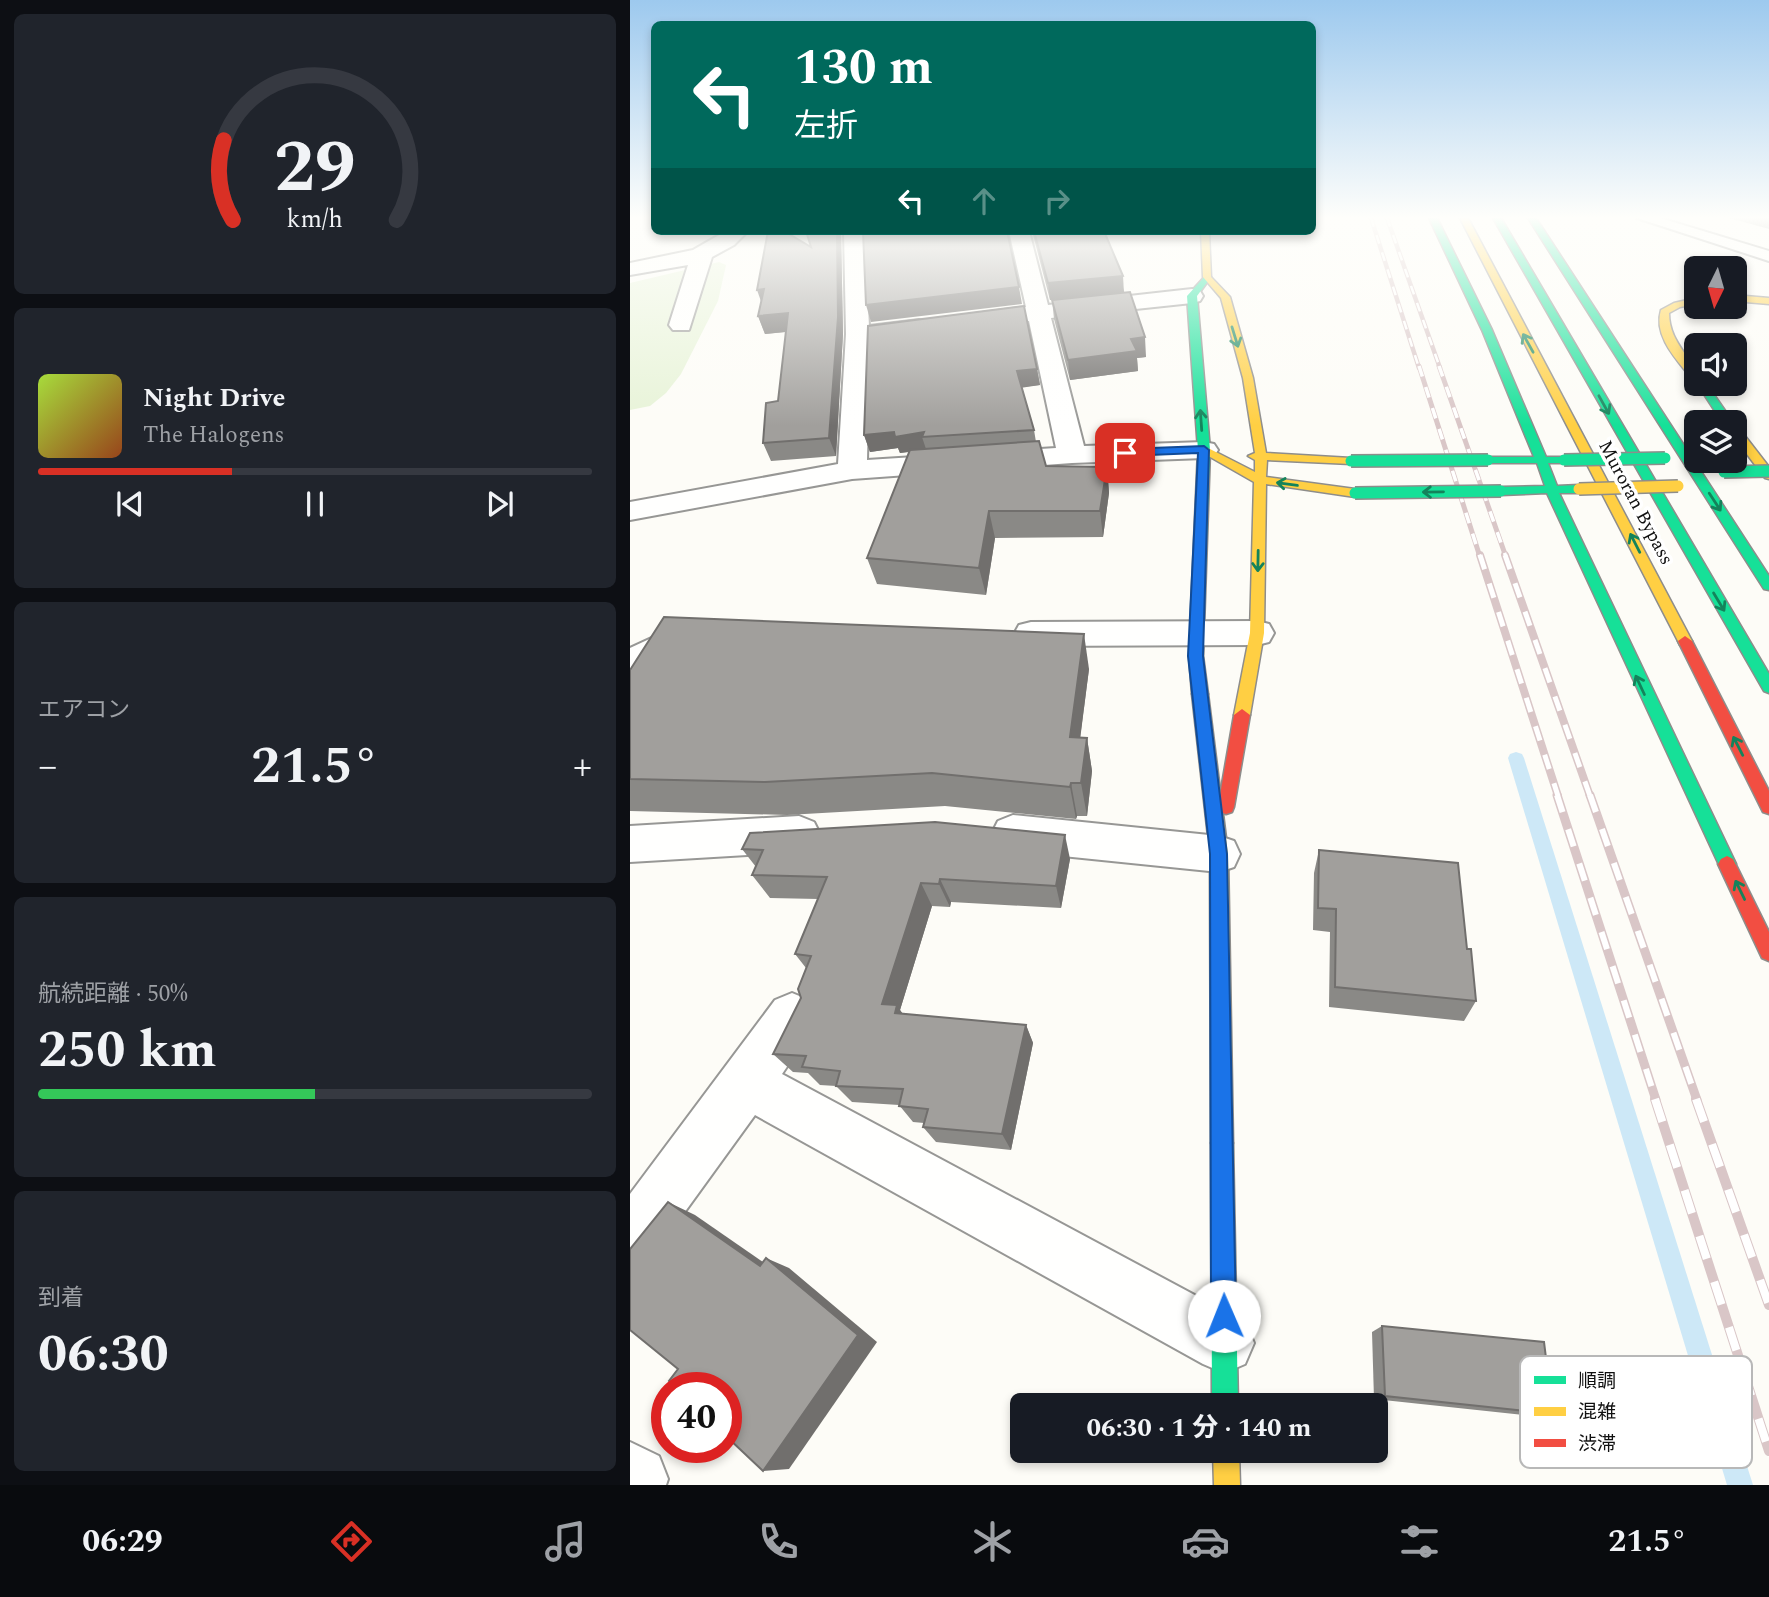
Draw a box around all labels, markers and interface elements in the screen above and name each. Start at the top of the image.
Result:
text: 130 m [794,31,933,106]
icon: left [679,49,770,140]
text: 左折 [794,102,858,151]
text: 29 [274,113,356,224]
icon: left [892,182,930,220]
icon: ahead [965,182,1003,220]
icon: right [1038,182,1076,220]
text: km/h [287,201,343,239]
north arrow [1684,256,1746,318]
map controls [1684,256,1747,473]
one-way arrow [1230,326,1243,348]
one-way arrow [1521,333,1535,353]
button: sound [1684,333,1747,396]
text: Night Drive [143,378,285,418]
one-way arrow [1598,394,1611,415]
one-way arrow [1194,409,1207,432]
button: layers [1684,410,1747,473]
text: The Halogens [143,418,285,453]
pin [1095,423,1155,483]
icon: arrive [1106,434,1144,472]
street label: Muroran Bypass [1591,435,1681,570]
one-way arrow [1276,477,1299,490]
icon: previous [111,485,149,523]
icon: pause [296,485,334,523]
icon: next [481,485,519,523]
one-way arrow [1422,485,1445,499]
one-way arrow [1708,492,1722,511]
one-way arrow [1628,533,1642,554]
one-way arrow [1251,550,1265,573]
one-way arrow [1712,591,1726,611]
one-way arrow [1633,675,1647,696]
text: エアコン [38,693,130,728]
text: 21.5° [251,727,379,806]
one-way arrow [1731,736,1744,757]
text: − [38,738,57,796]
text: + [573,738,592,796]
one-way arrow [1732,880,1746,901]
text: 航続距離 · 50% [38,977,188,1012]
text: 250 km [38,1011,217,1090]
position arrow [1187,1279,1261,1353]
text: 到着 [38,1281,84,1316]
text: 06:30 [38,1315,169,1394]
legend [1520,1356,1752,1468]
text: 順調 [1578,1367,1616,1396]
speed limit sign: 40 [651,1372,742,1463]
text: 混雑 [1578,1398,1616,1427]
text: 06:30 · 1 分 · 140 m [1086,1408,1312,1448]
text: 渋滞 [1578,1430,1616,1459]
text: 06:29 [82,1517,163,1566]
icon: directions [327,1517,376,1566]
icon: music [541,1517,590,1566]
icon: phone [754,1517,803,1566]
icon: climate [968,1517,1017,1566]
icon: car [1181,1517,1230,1566]
icon: filters [1395,1517,1444,1566]
text: 21.5° [1608,1517,1687,1566]

